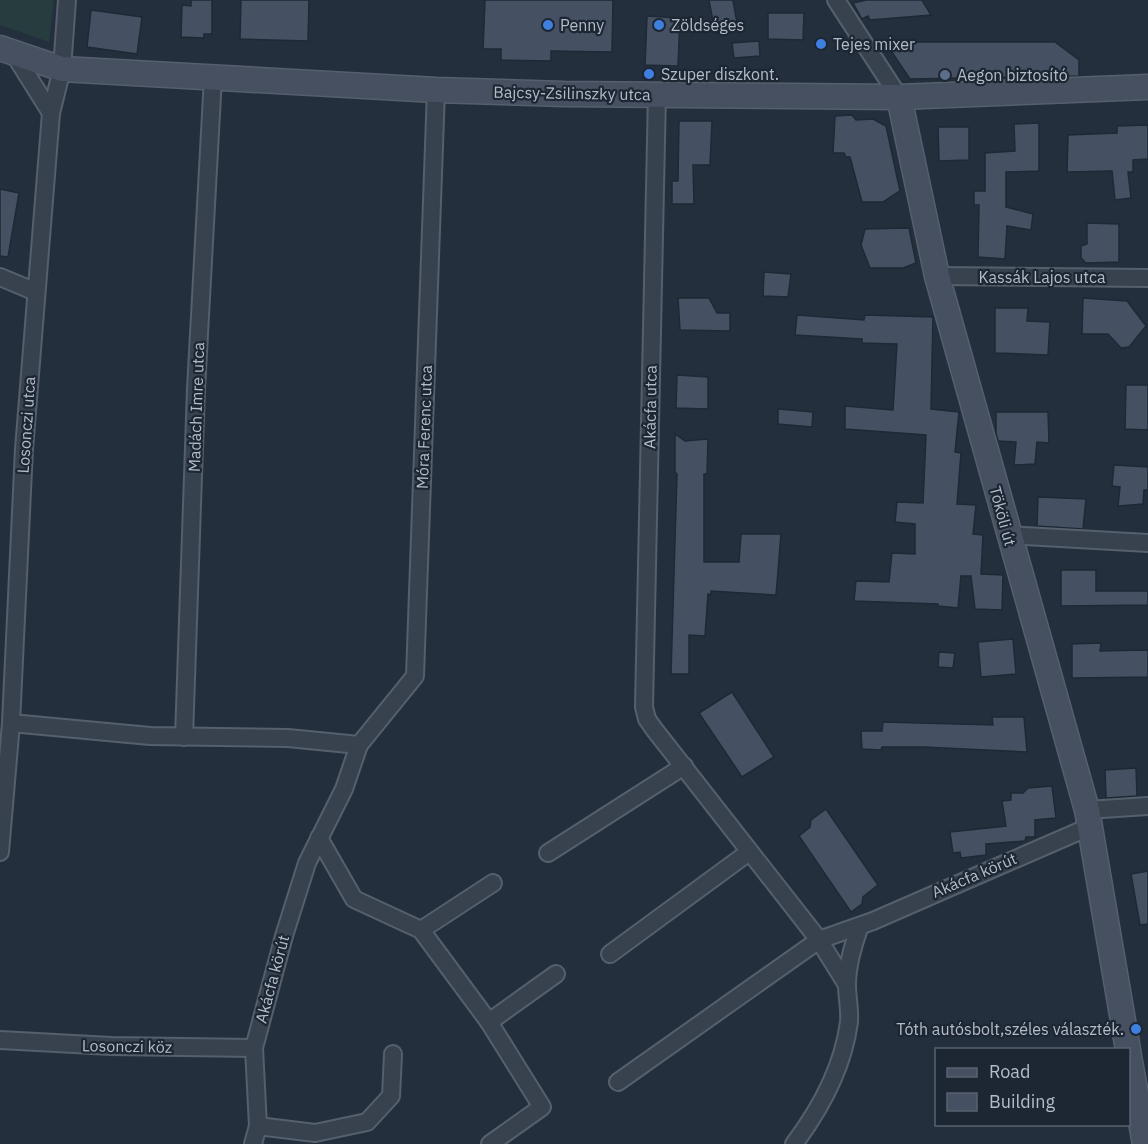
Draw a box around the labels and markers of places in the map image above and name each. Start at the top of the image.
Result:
place label: Penny [560,15,604,35]
place label: Zöldséges [671,15,744,35]
marker: Penny [541,18,555,32]
marker: Zöldséges [652,18,666,32]
place label: Tejes mixer [833,34,915,54]
marker: Tejes mixer [814,37,828,51]
place label: Szuper diszkont. [661,64,779,84]
place label: Aegon biztosító [957,65,1068,85]
marker: Szuper diszkont. [642,67,656,81]
marker: Aegon biztosító [938,68,952,82]
place label: Tóth autósbolt,széles választék. [896,1019,1124,1039]
marker: Tóth autósbolt,széles választék. [1129,1022,1143,1036]

